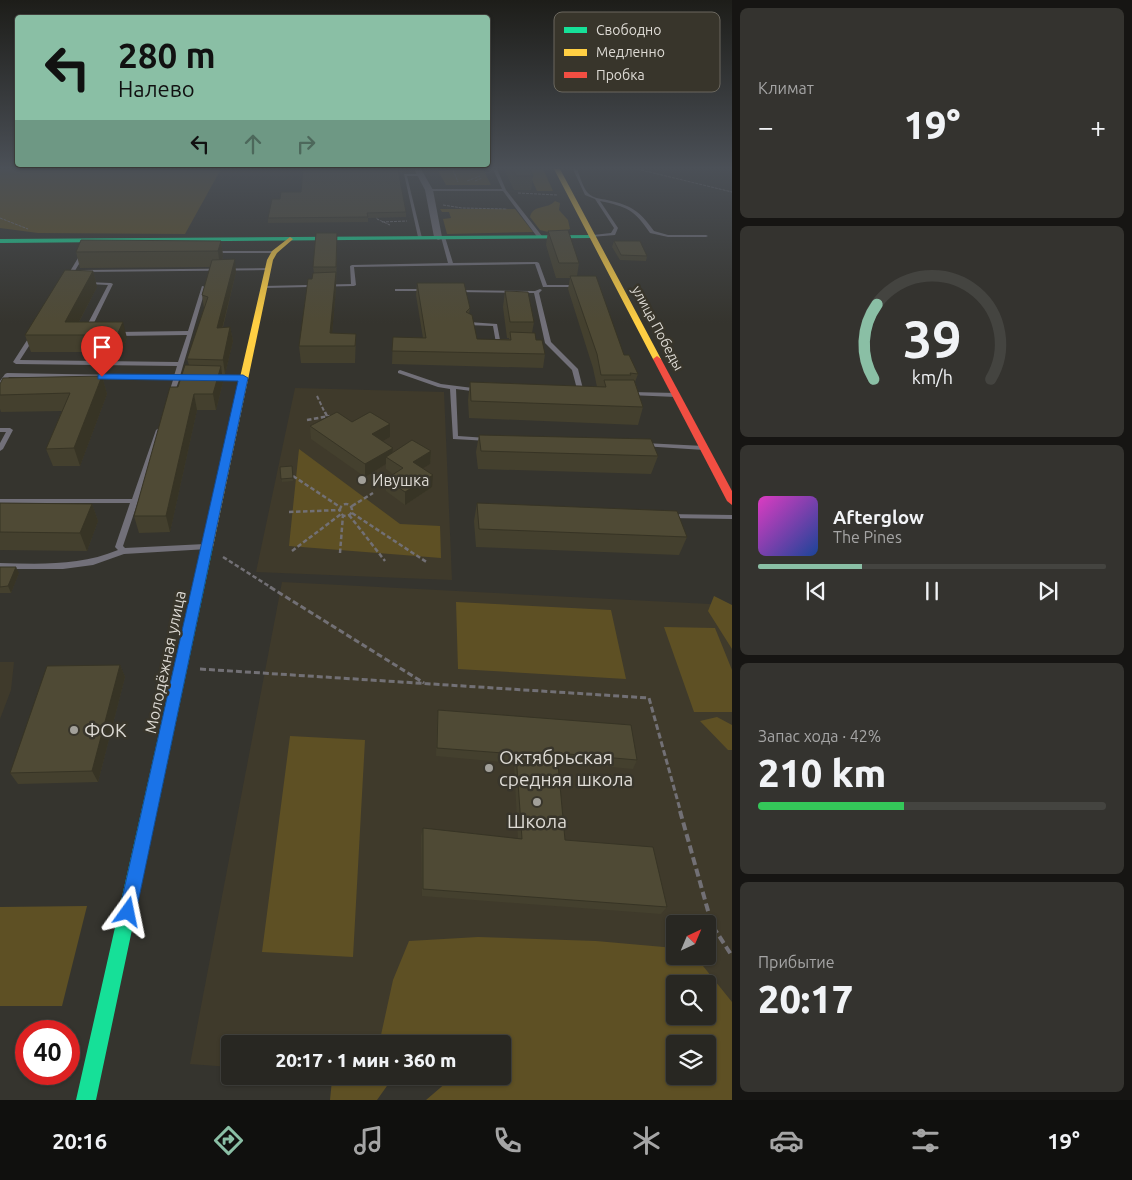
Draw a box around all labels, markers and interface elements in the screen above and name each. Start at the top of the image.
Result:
legend [554,12,720,92]
text: Свободно [596,22,661,38]
icon: left [35,35,100,100]
text: 280 m [118,35,216,75]
text: Медленно [596,44,665,60]
text: Пробка [596,67,645,83]
text: Налево [118,76,195,101]
text: Климат [758,79,814,97]
text: 19° [904,104,960,146]
text: − [758,111,774,142]
text: + [1090,111,1106,142]
icon: left [186,130,214,158]
icon: ahead [239,130,267,158]
icon: right [292,130,320,158]
street label: улица Победы [629,283,687,373]
text: 39 [903,310,961,368]
pin [81,326,123,377]
icon: arrive [88,333,116,361]
text: km/h [911,367,953,387]
place label: Ивушка [372,471,429,489]
marker: Ивушка [356,474,368,486]
text: Afterglow [833,506,924,528]
text: The Pines [833,528,902,546]
icon: previous [802,577,830,605]
icon: pause [918,577,946,605]
icon: next [1034,577,1062,605]
street label: Молодёжная улица [141,589,189,735]
place label: ФОК [84,719,127,741]
marker: ФОК [68,724,80,736]
text: Запас хода · 42% [758,727,881,745]
place label: Октябрьская средняя школа [499,746,633,790]
text: 210 km [758,752,886,794]
marker: Октябрьская средняя школа [483,762,495,774]
marker: Школа [531,796,543,808]
place label: Школа [507,810,567,832]
position arrow [101,885,153,937]
north arrow [666,915,716,965]
map controls [666,915,716,1085]
text: Прибытие [758,953,835,971]
button: search [666,975,716,1025]
text: 20:17 [758,978,853,1020]
speed limit sign: 40 [15,1020,80,1085]
button: layers [666,1035,716,1085]
text: 20:17 · 1 мин · 360 m [276,1049,456,1071]
icon: directions [211,1123,246,1158]
icon: music [351,1123,386,1158]
icon: phone [490,1123,525,1158]
icon: climate [629,1123,664,1158]
icon: car [769,1123,804,1158]
icon: filters [908,1123,943,1158]
text: 20:16 [52,1128,107,1153]
text: 19° [1047,1128,1080,1153]

